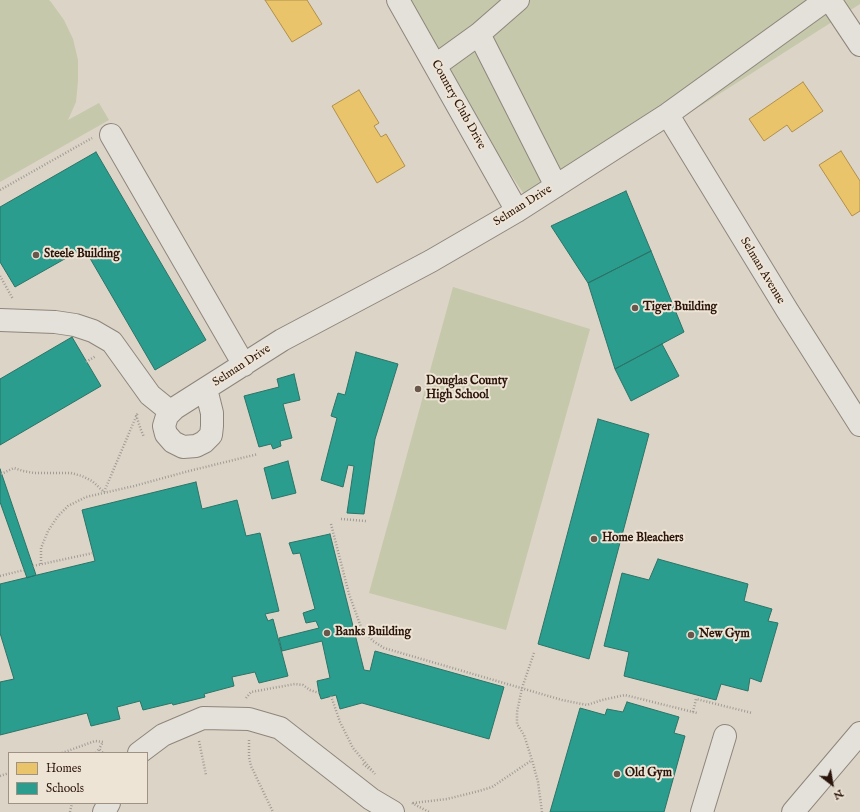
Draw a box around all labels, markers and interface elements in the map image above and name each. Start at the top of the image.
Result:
street label: Country Club Drive [428,58,488,152]
street label: Selman Drive [491,182,555,230]
street label: Selman Avenue [736,235,788,307]
place label: Steele Building [44,248,120,262]
marker: Steele Building [31,250,41,260]
place label: Tiger Building [643,301,717,315]
marker: Tiger Building [630,303,640,313]
street label: Selman Drive [210,342,274,390]
place label: Douglas County High School [426,375,508,403]
marker: Douglas County High School [413,384,423,394]
place label: Home Bleachers [602,532,683,546]
marker: Home Bleachers [589,534,599,544]
place label: Banks Building [335,626,411,640]
marker: Banks Building [322,628,332,638]
place label: New Gym [699,628,750,642]
marker: New Gym [686,630,696,640]
legend [8,752,148,804]
text: Homes [46,761,82,776]
north arrow [812,764,852,804]
place label: Old Gym [625,767,672,781]
marker: Old Gym [612,769,622,779]
text: Schools [46,781,84,796]
text: N [830,786,846,803]

